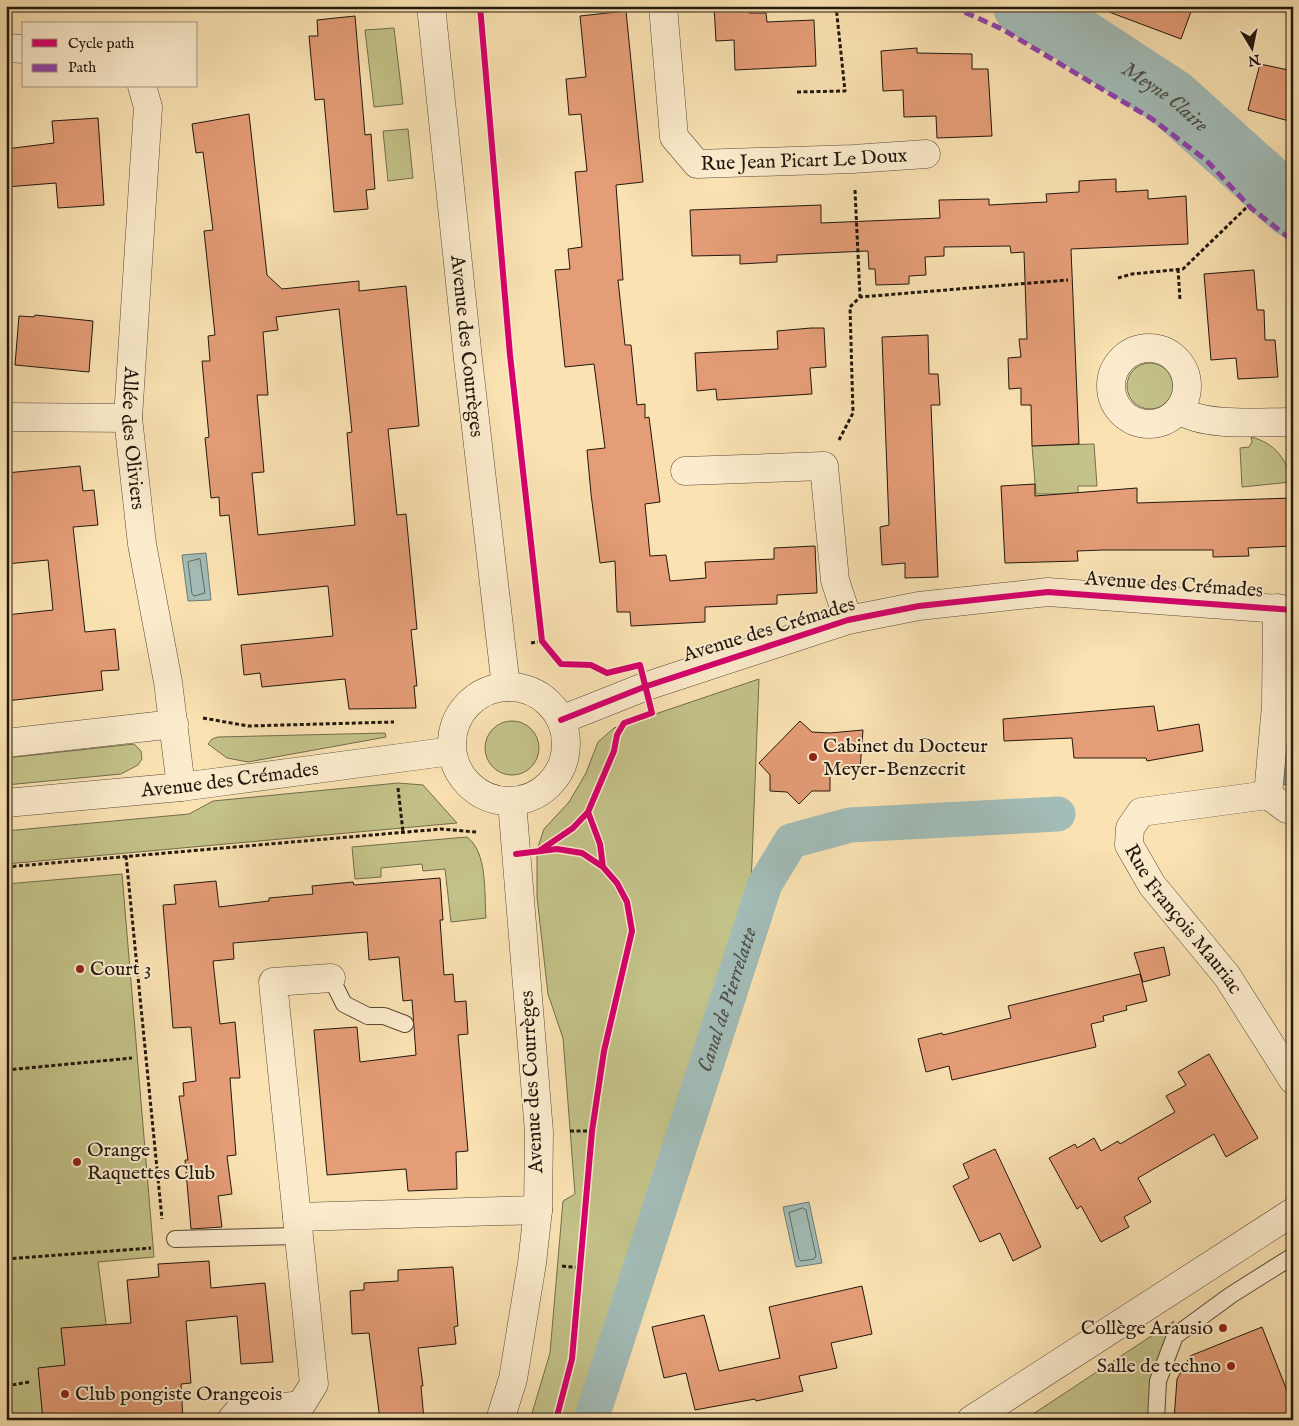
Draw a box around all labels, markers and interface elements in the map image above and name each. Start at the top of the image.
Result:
legend [22,22,198,88]
north arrow [1226,22,1276,72]
text: Cycle path [68,34,134,53]
text: N [1247,50,1263,70]
water label: Meyne Claire [1116,56,1214,139]
text: Path [68,58,96,77]
street label: Rue Jean Picart Le Doux [700,143,909,176]
street label: Avenue des Courrèges [445,253,489,439]
street label: Allée des Oliviers [115,365,151,511]
street label: Avenue des Crémades [1083,566,1264,604]
street label: Avenue des Crémades [679,592,858,668]
place label: Cabinet du Docteur Meyer-Benzecrit [823,734,988,782]
marker: Cabinet du Docteur Meyer-Benzecrit [807,751,819,763]
street label: Avenue des Crémades [139,756,320,803]
street label: Rue François Mauriac [1119,840,1248,999]
water label: Canal de Pierrelatte [691,924,764,1075]
place label: Court 3 [90,957,151,982]
marker: Court 3 [74,963,86,975]
street label: Avenue des Courrèges [515,990,549,1175]
place label: Orange Raquettes Club [87,1138,216,1186]
marker: Orange Raquettes Club [71,1156,83,1168]
place label: Collège Arausio [1081,1316,1213,1341]
marker: Collège Arausio [1217,1322,1229,1334]
place label: Salle de techno [1097,1354,1221,1379]
marker: Salle de techno [1225,1360,1237,1372]
place label: Club pongiste Orangeois [75,1382,282,1407]
marker: Club pongiste Orangeois [59,1388,71,1400]

